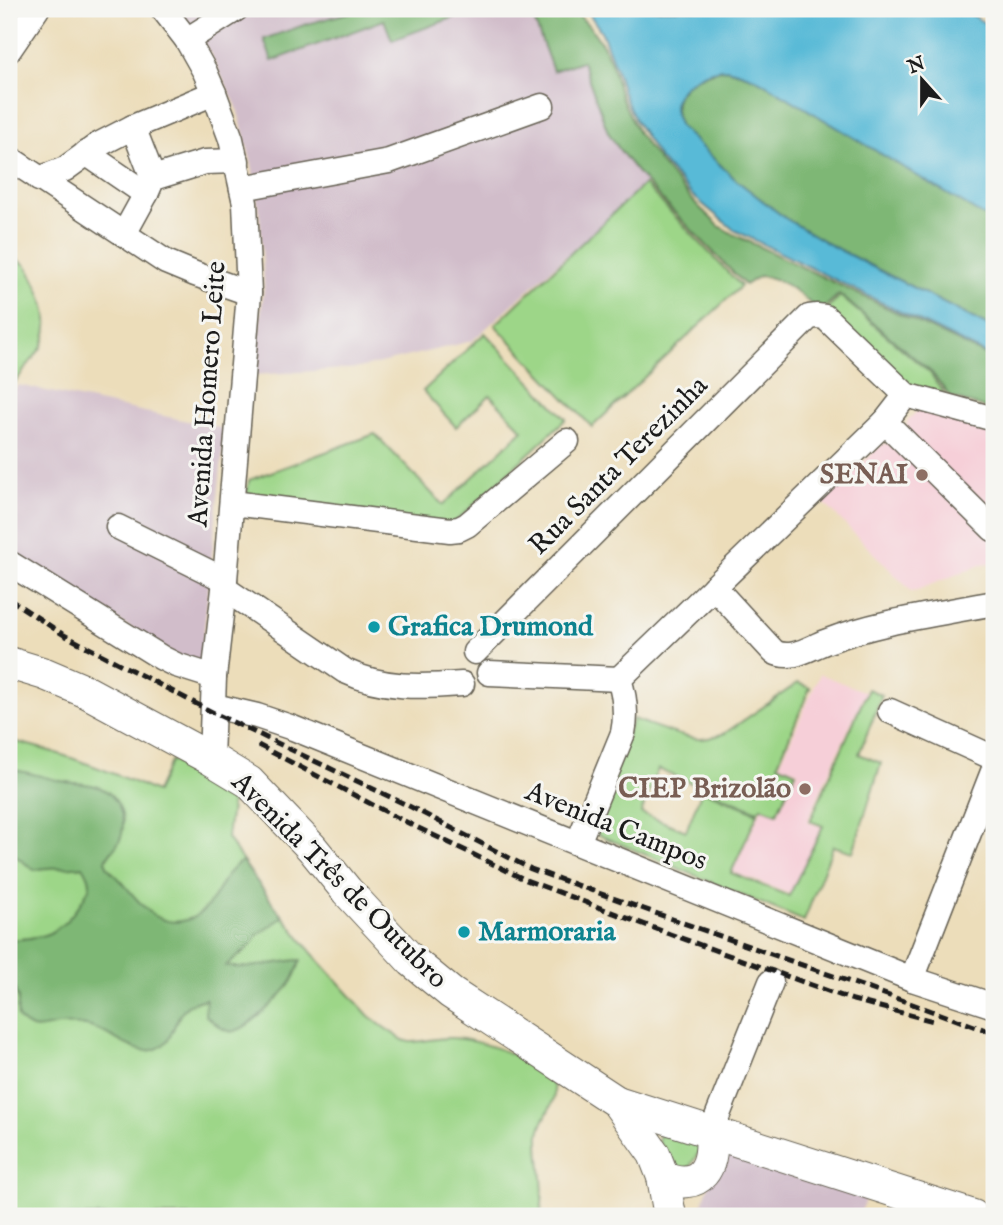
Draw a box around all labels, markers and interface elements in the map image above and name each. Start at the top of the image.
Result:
north arrow [888,46,958,116]
text: N [904,52,929,81]
street label: Avenida Homero Leite [181,260,235,529]
street label: Rua Santa Terezinha [522,368,717,563]
place label: SENAI [820,458,908,493]
marker: SENAI [914,467,930,483]
place label: Grafica Drumond [388,610,594,645]
marker: Grafica Drumond [366,619,382,635]
street label: Avenida Três de Outubro [223,765,455,997]
place label: CIEP Brizolão [618,772,791,807]
street label: Avenida Campos [519,774,712,879]
marker: CIEP Brizolão [797,781,813,797]
place label: Marmoraria [478,915,616,950]
marker: Marmoraria [456,924,472,940]

